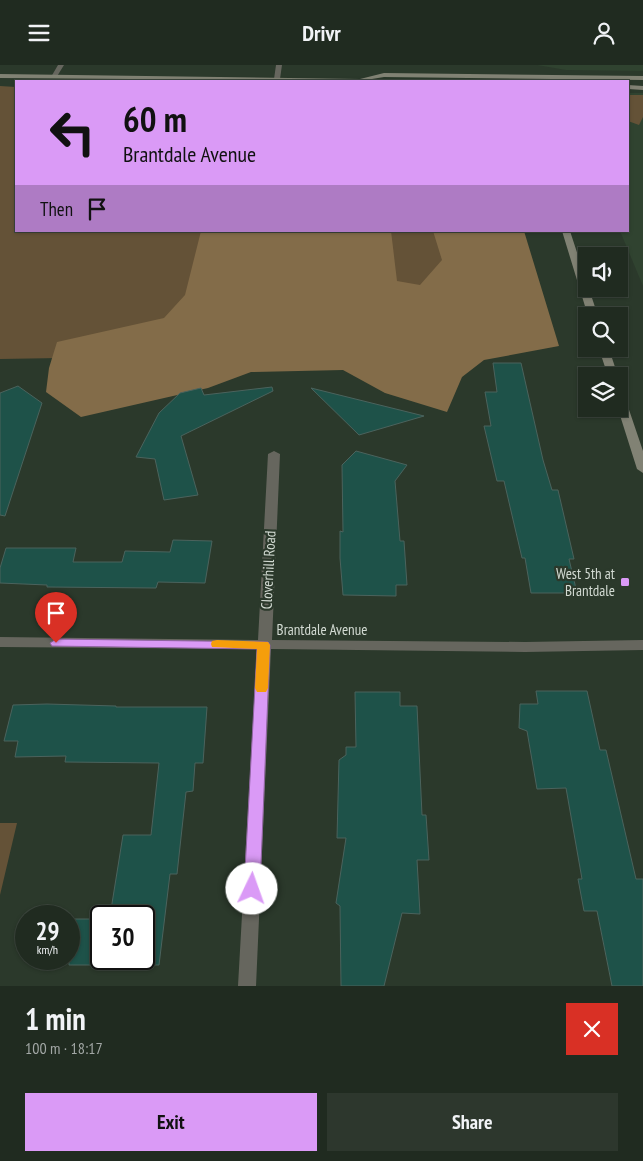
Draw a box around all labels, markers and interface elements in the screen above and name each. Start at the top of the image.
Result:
icon: menu [25,19,53,47]
text: Drivr [302,19,341,47]
icon: person [590,19,618,47]
text: 60 m [123,96,187,142]
icon: left [40,100,105,165]
text: Brantdale Avenue [123,140,256,168]
icon: arrive [83,195,111,223]
text: Then [40,197,73,221]
map controls [578,247,628,417]
button: sound [578,247,628,297]
button: search [578,307,628,357]
button: layers [578,367,628,417]
street label: Cloverhill Road [256,530,280,610]
place label: West 5th at Brantdale [556,564,615,600]
marker: West 5th at Brantdale [619,576,631,588]
pin [35,592,77,643]
icon: arrive [42,599,70,627]
street label: Brantdale Avenue [277,620,367,639]
position arrow [225,862,277,914]
speed limit sign: 30 [90,905,155,970]
text: 29 [36,915,59,947]
text: km/h [37,942,58,957]
text: 1 min [25,999,86,1038]
button: close [566,1003,618,1055]
text: 100 m · 18:17 [25,1038,103,1058]
button: Exit [25,1093,317,1151]
button: Share [327,1093,618,1151]

